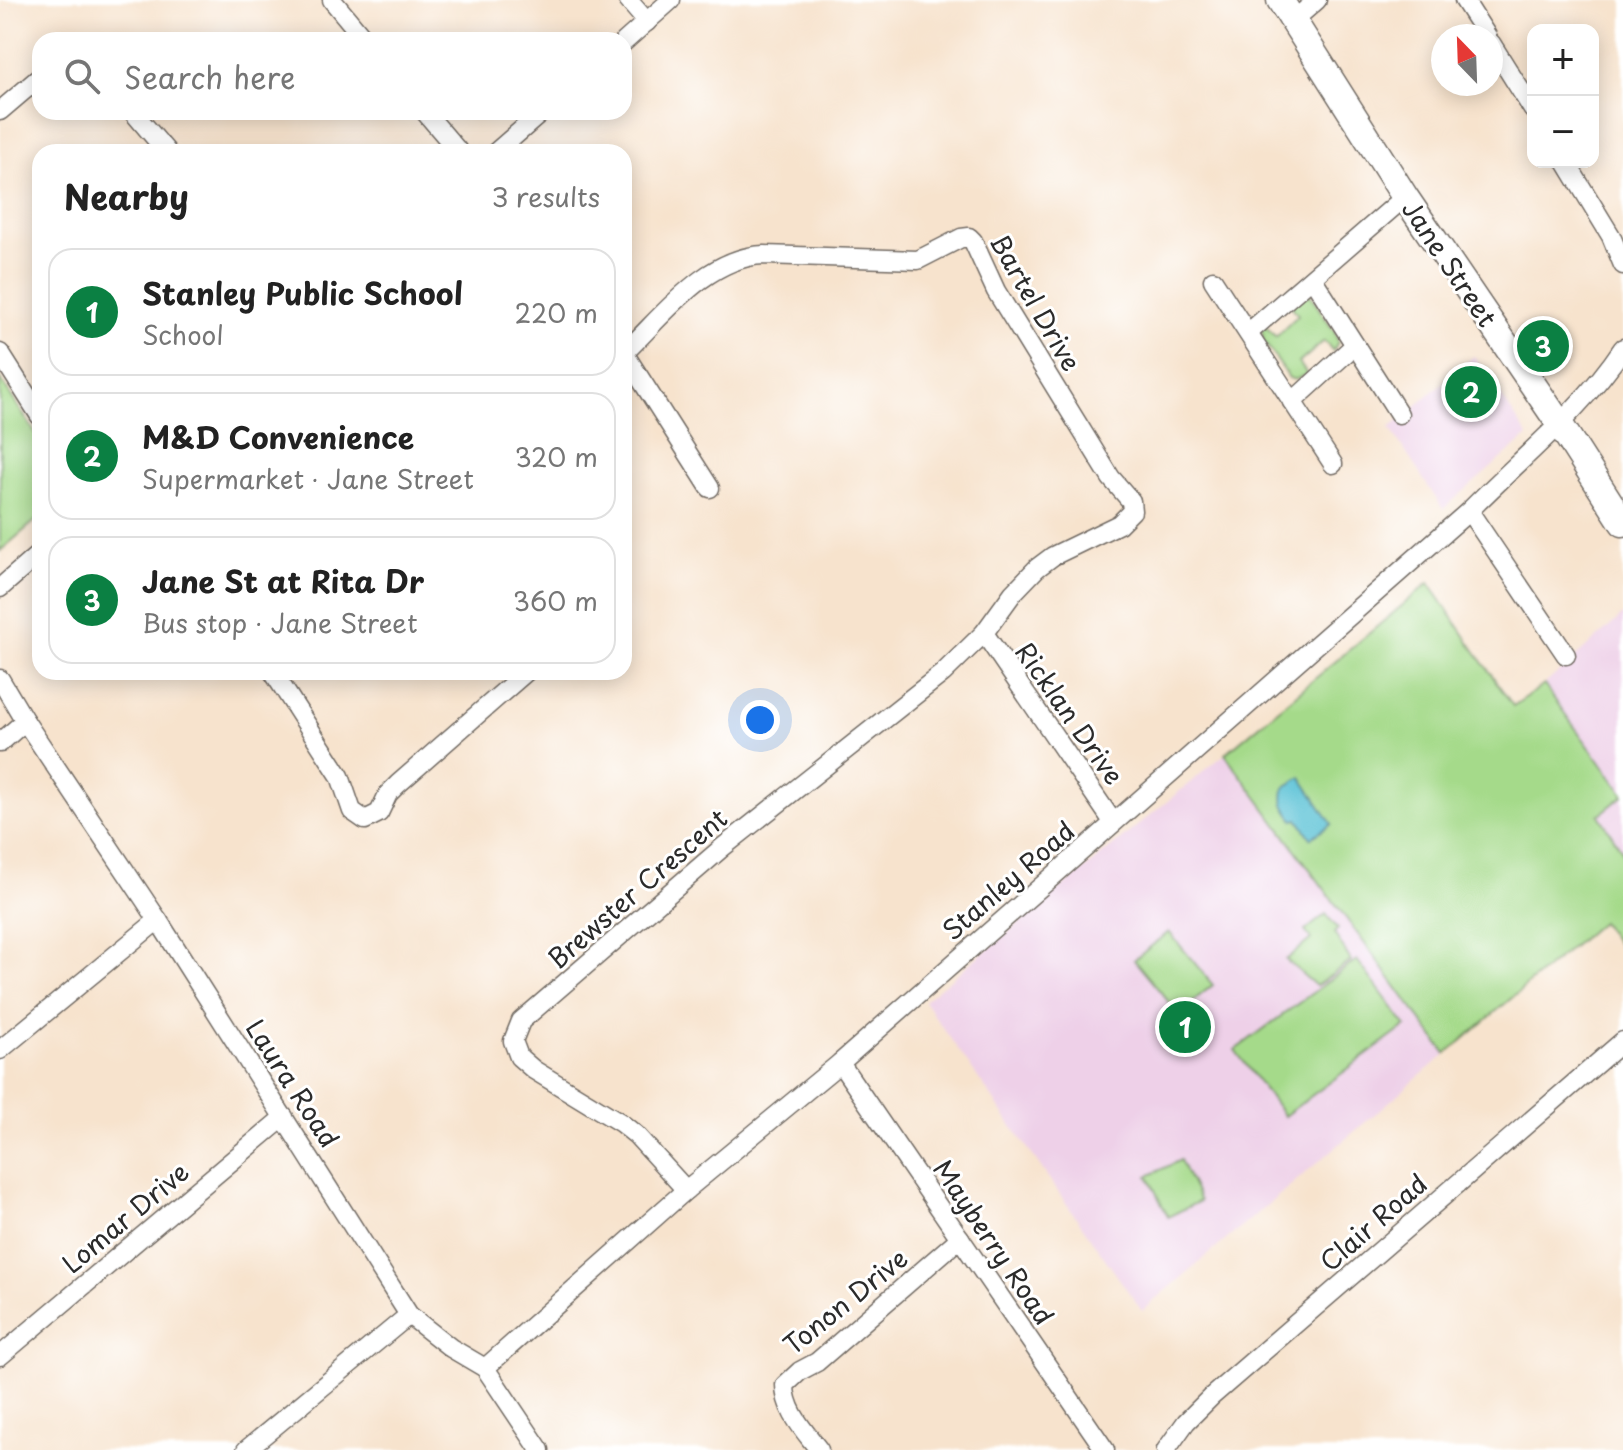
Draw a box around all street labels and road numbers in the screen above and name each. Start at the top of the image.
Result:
street label: Jane Street [1393,192,1507,334]
street label: Bartel Drive [981,226,1091,378]
street label: Ricklan Drive [1006,634,1134,792]
street label: Brewster Crescent [539,799,735,977]
street label: Stanley Road [933,811,1083,949]
street label: Laura Road [237,1011,349,1155]
street label: Lomar Drive [53,1152,197,1282]
street label: Mayberry Road [924,1152,1064,1332]
street label: Clair Road [1311,1164,1435,1280]
street label: Tonon Drive [774,1239,916,1363]

